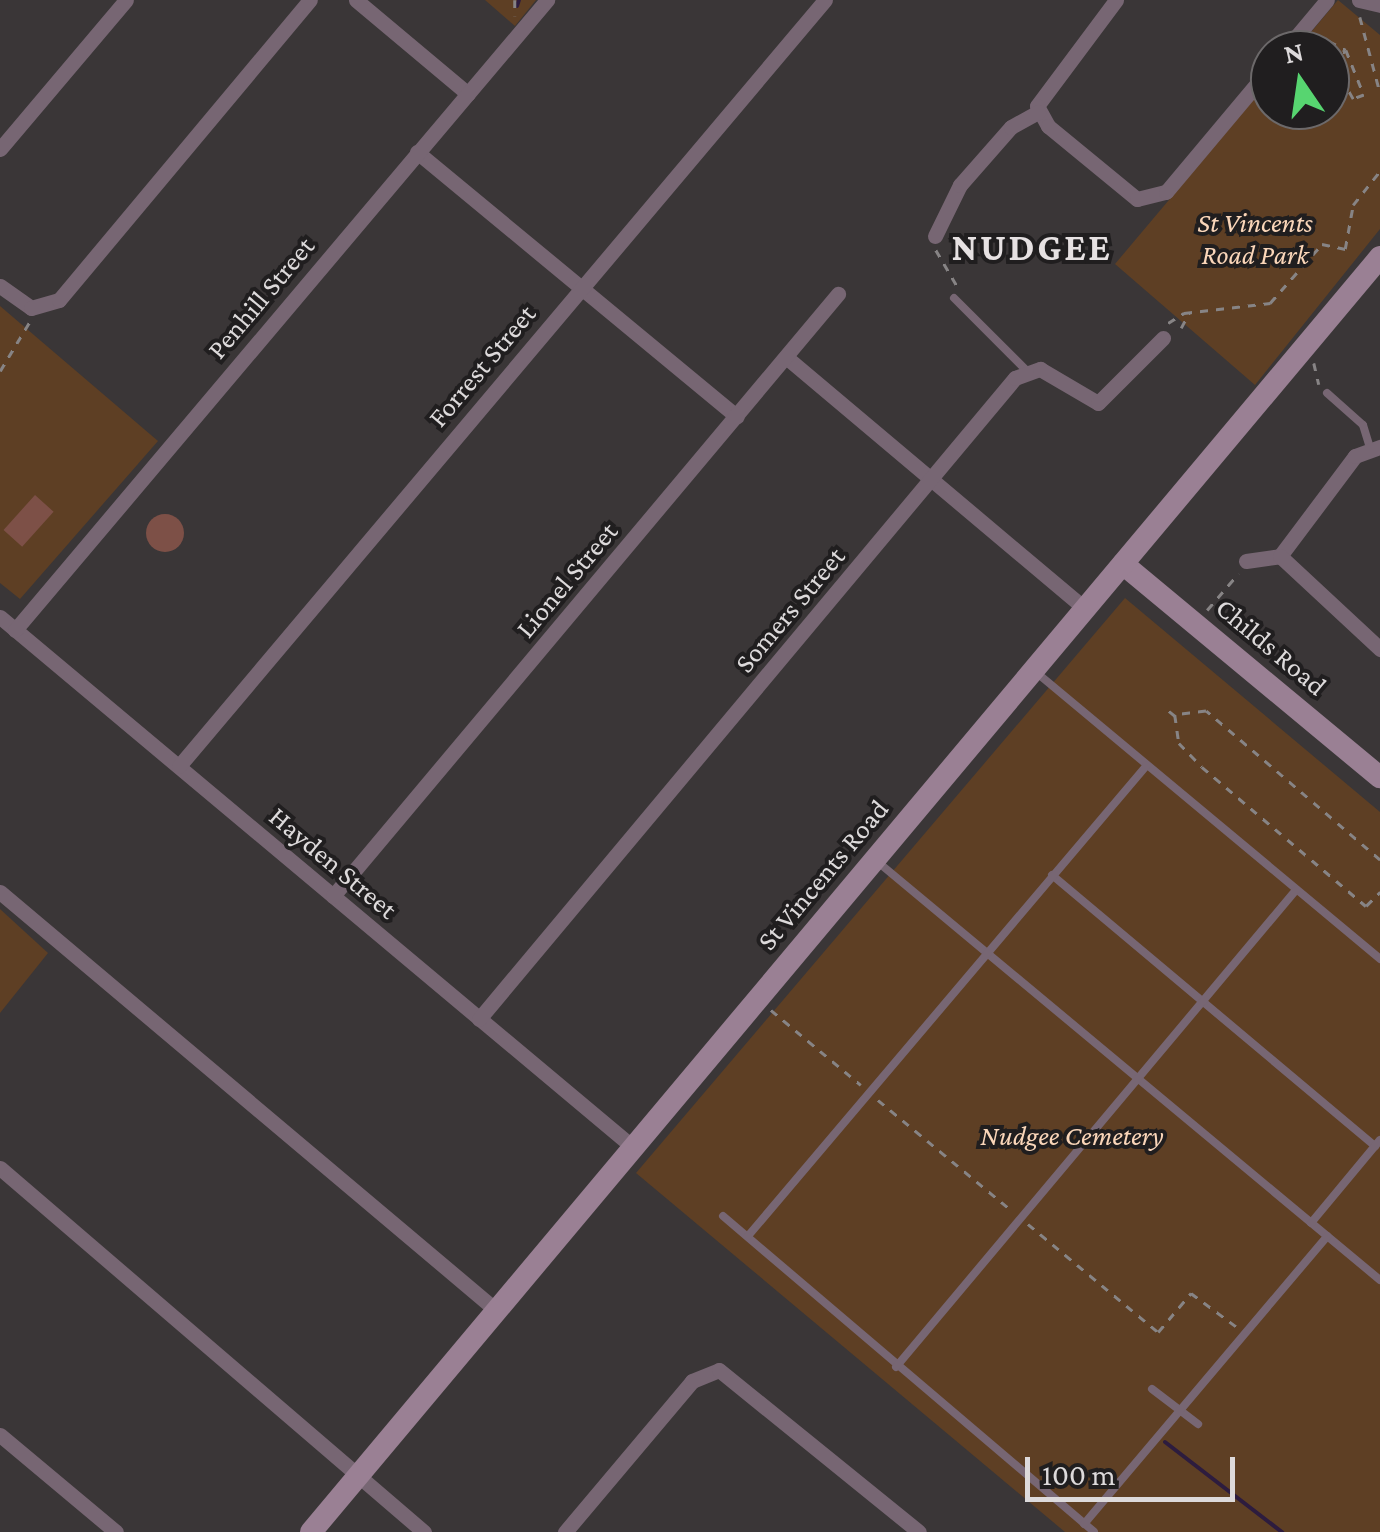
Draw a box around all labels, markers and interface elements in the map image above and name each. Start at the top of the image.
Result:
north arrow [1250,30,1350,130]
text: N [1281,35,1306,69]
park label: St Vincents Road Park [1197,206,1313,272]
district label: NUDGEE [952,225,1112,271]
street label: Penhill Street [200,230,322,366]
street label: Forrest Street [421,298,543,434]
street label: Lionel Street [509,515,625,645]
street label: Somers Street [728,540,852,680]
street label: Childs Road [1209,591,1333,703]
street label: St Vincents Road [750,793,896,957]
street label: Hayden Street [262,800,404,926]
park label: Nudgee Cemetery [980,1119,1164,1153]
scale bar [1030,1437,1240,1499]
text: 100 m [1042,1458,1116,1491]

